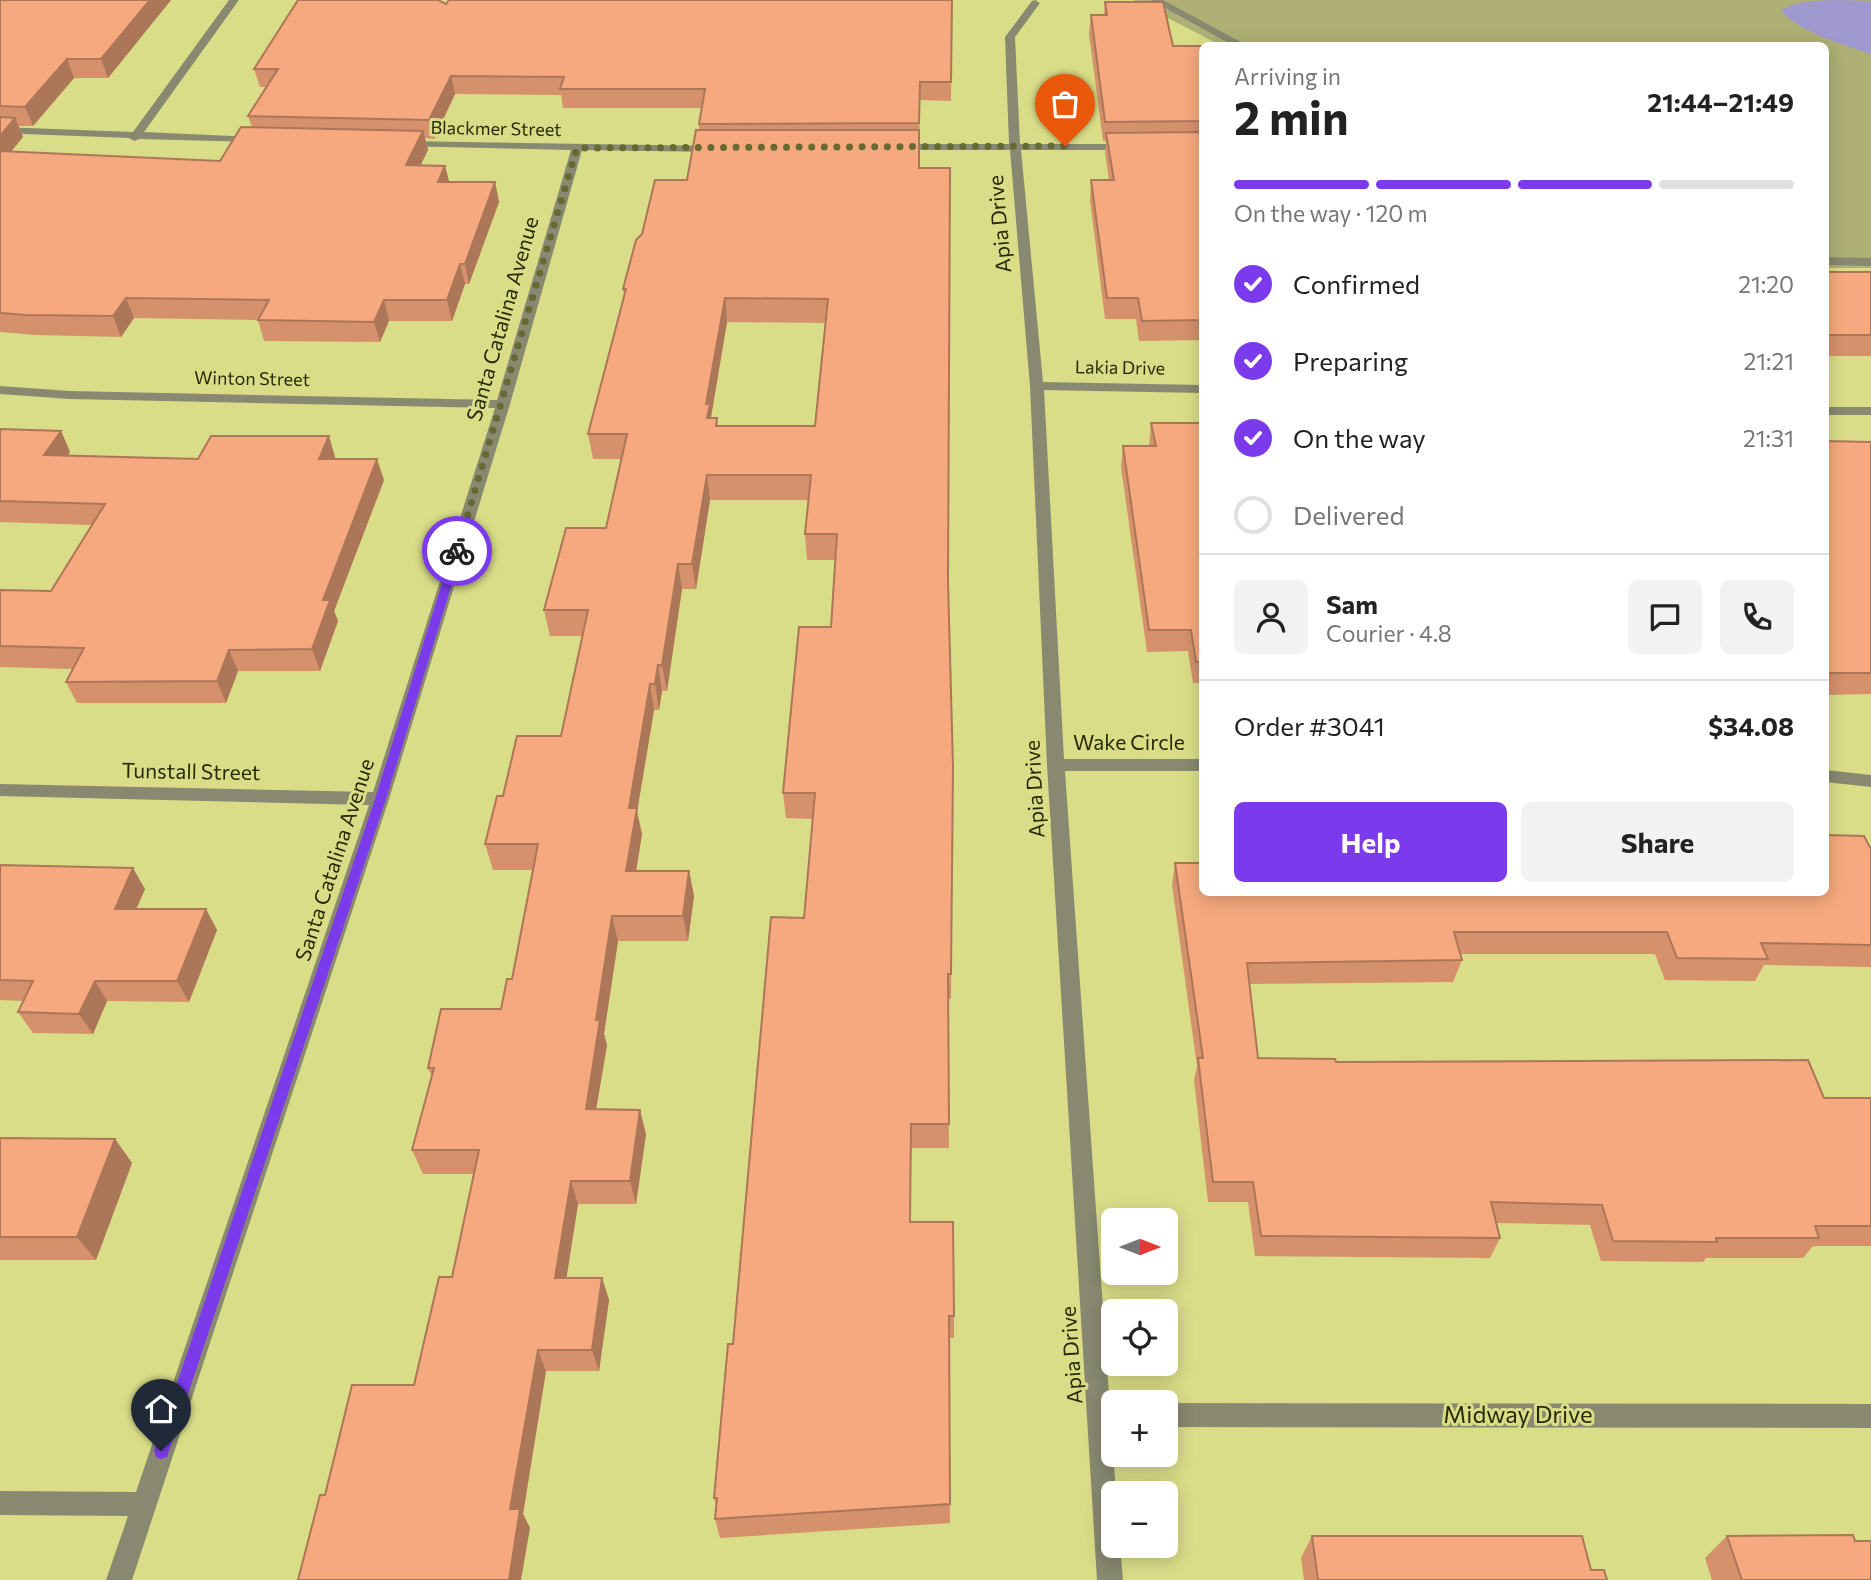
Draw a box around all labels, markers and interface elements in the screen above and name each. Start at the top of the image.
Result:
text: Arriving in [1234,62,1341,90]
pin [1035,74,1095,146]
icon: bag [1046,85,1084,123]
text: 21:44–21:49 [1647,86,1794,117]
text: 2 min [1234,88,1349,144]
street label: Blackmer Street [430,116,562,140]
street label: Apia Drive [982,174,1015,274]
text: On the way · 120 m [1234,199,1428,227]
street label: Santa Catalina Avenue [460,213,543,424]
icon: check [1234,265,1272,303]
text: Confirmed [1293,268,1420,299]
text: 21:20 [1738,270,1794,298]
icon: check [1234,342,1272,380]
text: Preparing [1293,345,1408,376]
text: 21:21 [1743,347,1794,375]
street label: Lakia Drive [1075,355,1165,379]
street label: Winton Street [194,366,310,390]
icon: check [1234,419,1272,457]
text: On the way [1293,422,1426,453]
text: 21:31 [1743,424,1794,452]
text: Delivered [1293,499,1404,530]
courier [422,516,492,586]
icon: bike [438,532,476,570]
button: person [1234,580,1308,654]
button: chat [1628,580,1702,654]
button: phone [1720,580,1794,654]
text: Sam [1326,588,1378,619]
text: Courier · 4.8 [1326,619,1452,647]
text: Order #3041 [1234,710,1385,741]
text: $34.08 [1708,710,1794,741]
street label: Wake Circle [1073,729,1185,754]
street label: Apia Drive [1018,739,1049,839]
street label: Santa Catalina Avenue [289,755,378,964]
street label: Tunstall Street [122,757,261,784]
button: Help [1234,802,1507,882]
button: Share [1521,802,1794,882]
north arrow [1101,1208,1178,1284]
map controls [1101,1208,1178,1558]
button: locate [1101,1299,1178,1376]
street label: Apia Drive [1055,1305,1086,1405]
pin [131,1379,191,1451]
icon: home [142,1390,180,1428]
button: + [1101,1390,1178,1467]
street label: Midway Drive [1443,1399,1593,1428]
button: − [1101,1481,1178,1558]

